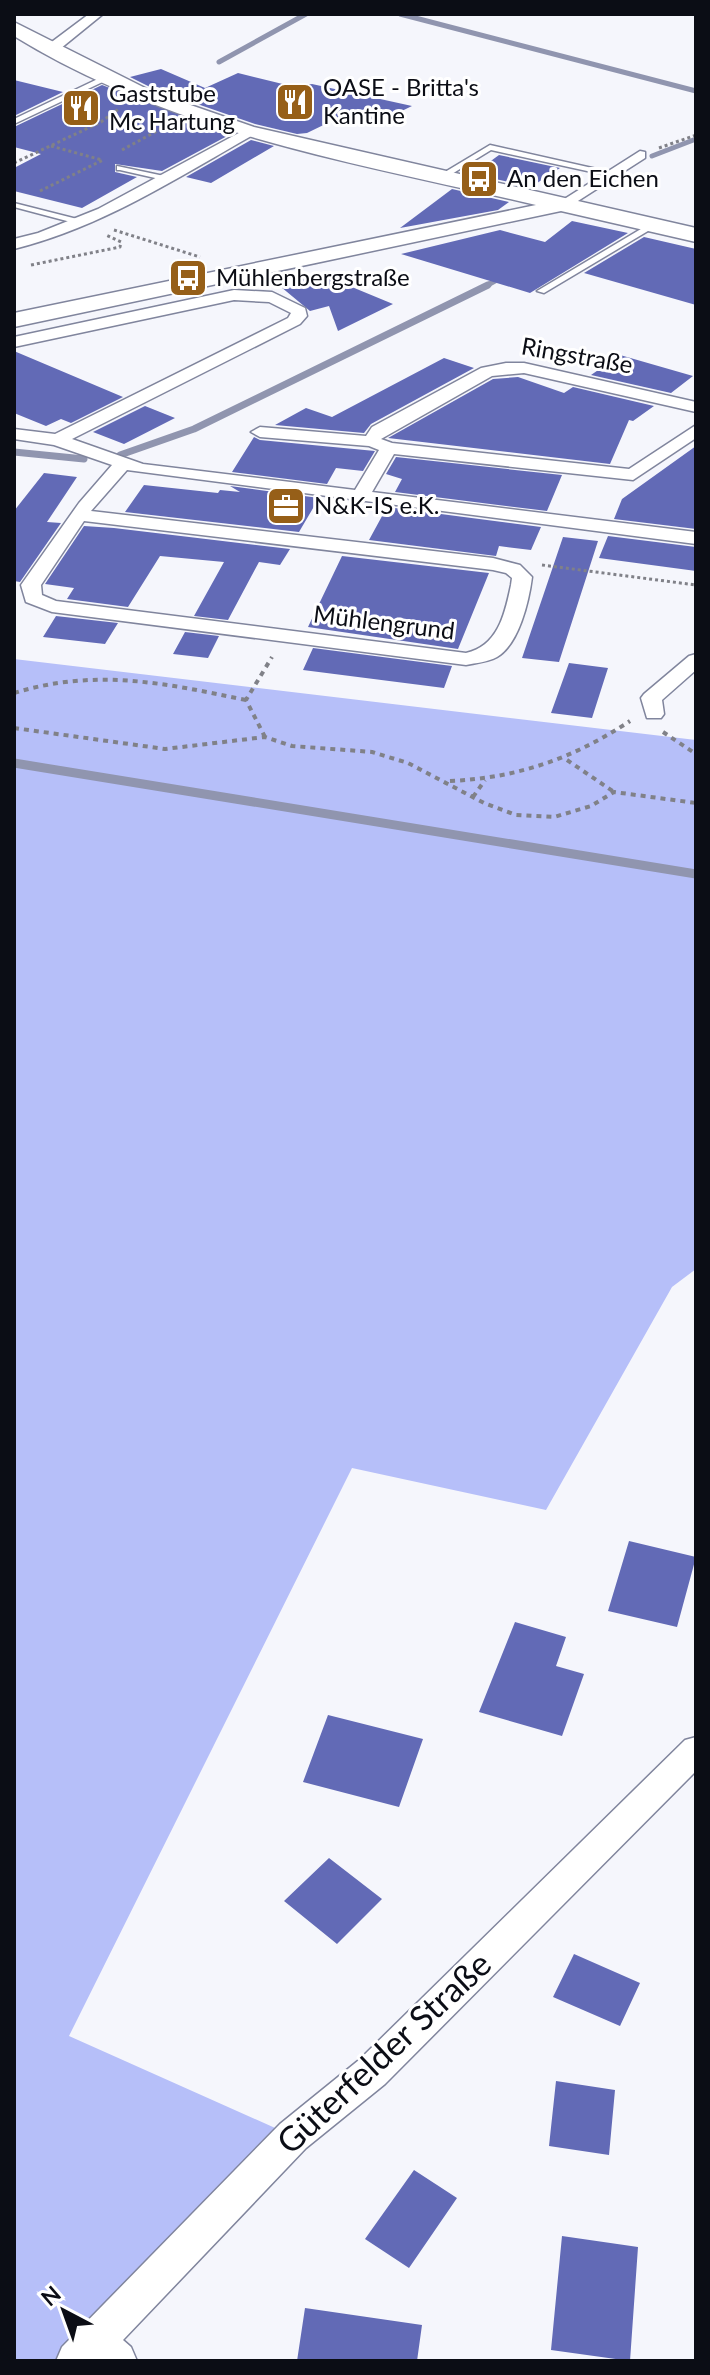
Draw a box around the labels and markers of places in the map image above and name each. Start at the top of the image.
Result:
place label: OASE - Britta's Kantine [323,72,479,129]
place label: Gaststube Mc Hartung [109,78,235,135]
restaurant icon: OASE - Britta's Kantine [274,81,316,123]
restaurant icon: Gaststube Mc Hartung [60,87,102,129]
bus stop icon: An den Eichen [458,158,500,200]
place label: An den Eichen [507,163,659,192]
bus stop icon: Mühlenbergstraße [167,257,209,299]
place label: Mühlenbergstraße [216,262,410,291]
office icon: N&K-IS e.K. [265,485,307,527]
place label: N&K-IS e.K. [314,490,439,519]

